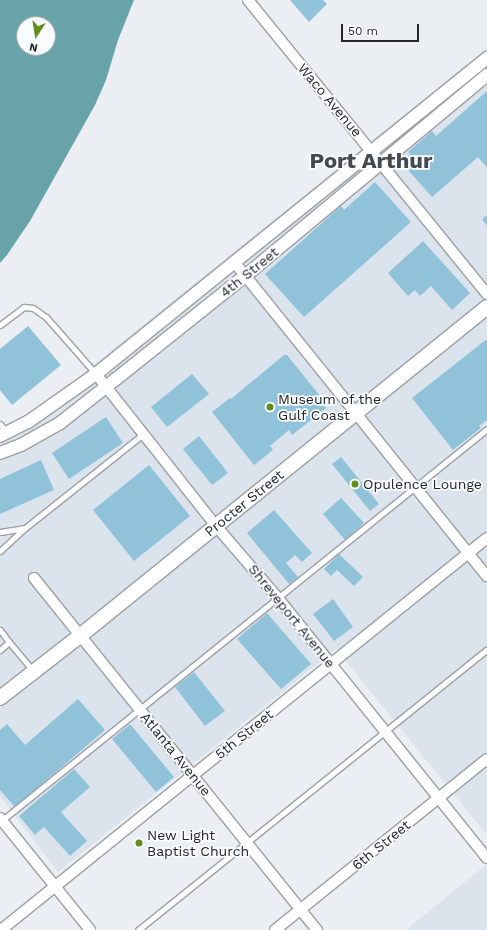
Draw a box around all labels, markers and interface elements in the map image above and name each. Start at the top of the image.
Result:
north arrow [16,16,56,56]
scale bar [343,16,421,42]
text: 50 m [348,24,378,38]
text: N [28,40,39,54]
street label: Waco Avenue [294,60,366,140]
district label: Port Arthur [309,148,433,174]
street label: 4th Street [217,243,281,301]
place label: Museum of the Gulf Coast [278,391,382,424]
marker: Museum of the Gulf Coast [265,402,275,412]
street label: Procter Street [201,466,287,540]
place label: Opulence Lounge [363,476,482,492]
marker: Opulence Lounge [350,479,360,489]
street label: Shreveport Avenue [245,561,339,671]
street label: 5th Street [212,706,276,762]
street label: Atlanta Avenue [137,709,215,799]
street label: 6th Street [349,816,413,874]
place label: New Light Baptist Church [147,827,249,860]
marker: New Light Baptist Church [134,838,144,848]

